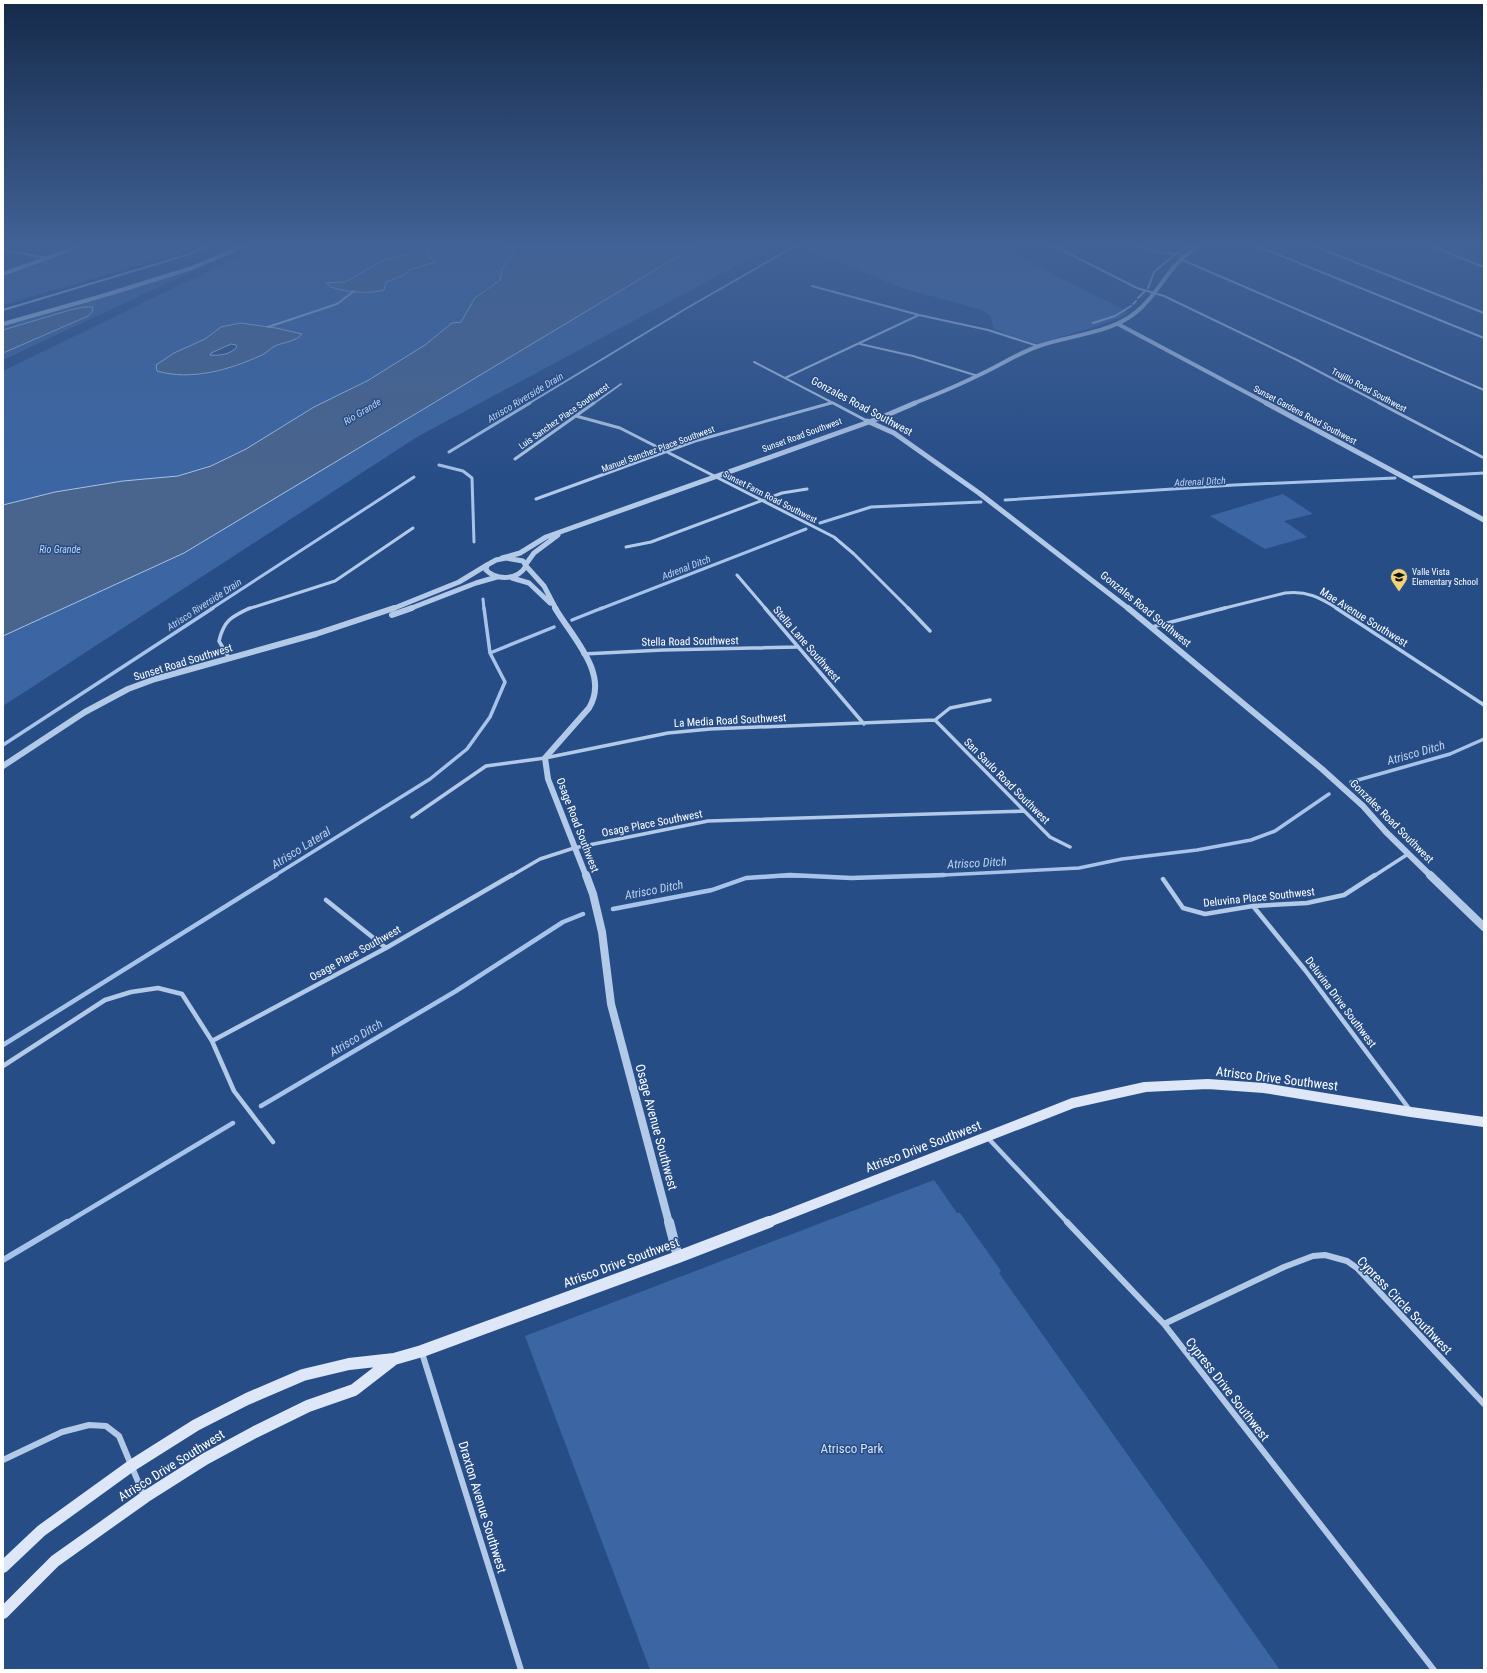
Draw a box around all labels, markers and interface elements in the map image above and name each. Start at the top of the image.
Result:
street label: Trujillo Road Southwest [1330,366,1409,414]
water label: Atrisco Riverside Drain [484,370,566,425]
street label: Gonzales Road Southwest [809,374,915,439]
street label: Luis Sanchez Place Southwest [517,381,611,451]
street label: Sunset Gardens Road Southwest [1252,383,1359,447]
water label: Rio Grande [342,396,383,427]
street label: Sunset Road Southwest [761,416,843,454]
street label: Manuel Sanchez Place Southwest [600,424,716,474]
street label: Sunset Farm Road Southwest [721,469,819,525]
water label: Adrenal Ditch [1173,475,1226,488]
water label: Rio Grande [39,544,81,555]
water label: Adrenal Ditch [659,553,712,582]
school or university icon: Valle Vista Elementary School [1389,567,1409,592]
place label: Valle Vista Elementary School [1412,567,1478,587]
street label: Gonzales Road Southwest [1098,569,1194,650]
water label: Atrisco Riverside Drain [164,576,244,633]
street label: Mae Avenue Southwest [1317,585,1410,650]
street label: Stella Lane Southwest [770,604,843,685]
street label: Stella Road Southwest [641,634,739,649]
street label: Sunset Road Southwest [132,641,234,684]
street label: La Media Road Southwest [673,711,787,730]
street label: San Saulo Road Southwest [961,736,1052,827]
water label: Atrisco Ditch [1385,738,1447,768]
street label: Osage Road Southwest [553,776,602,874]
street label: Gonzales Road Southwest [1347,777,1436,866]
street label: Osage Place Southwest [601,807,704,840]
water label: Atrisco Lateral [268,824,333,872]
water label: Atrisco Ditch [946,854,1007,872]
water label: Atrisco Ditch [623,877,685,903]
street label: Deluvina Place Southwest [1203,885,1315,910]
street label: Osage Place Southwest [307,923,403,984]
street label: Deluvina Drive Southwest [1302,955,1379,1050]
water label: Atrisco Ditch [326,1017,385,1060]
street label: Osage Avenue Southwest [632,1062,681,1192]
street label: Atrisco Drive Southwest [1215,1064,1339,1093]
street label: Atrisco Drive Southwest [863,1117,983,1175]
street label: Atrisco Drive Southwest [561,1234,681,1290]
street label: Cypress Circle Southwest [1354,1253,1455,1358]
street label: Cypress Drive Southwest [1183,1335,1273,1444]
street label: Atrisco Drive Southwest [115,1427,227,1504]
street label: Draxton Avenue Southwest [455,1439,510,1575]
park label: Atrisco Park [821,1441,884,1456]

